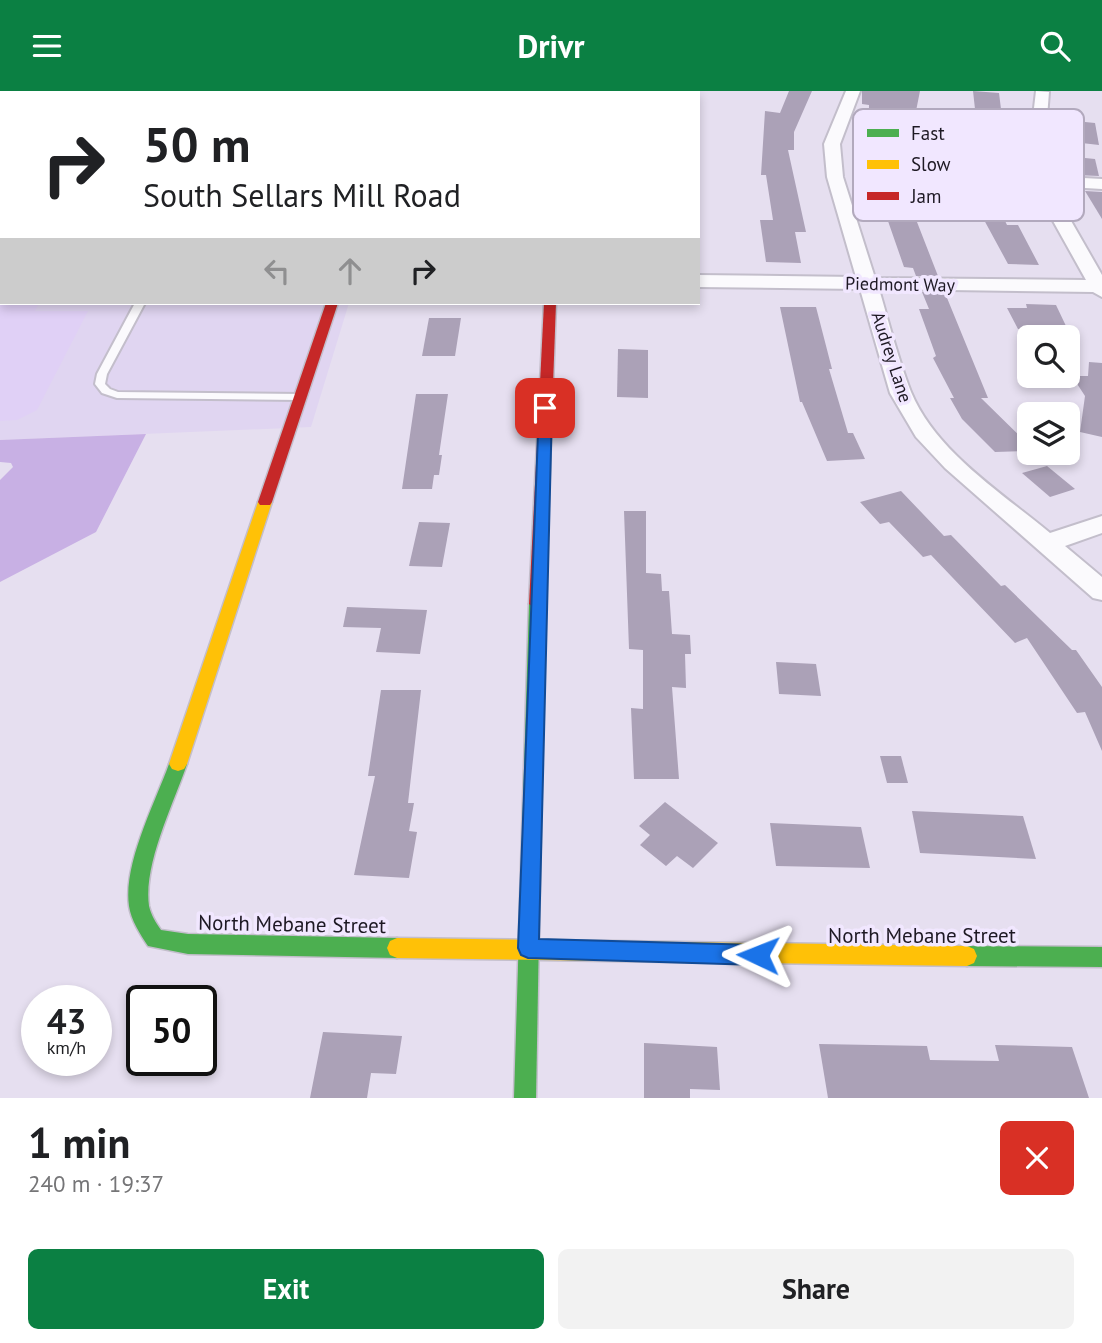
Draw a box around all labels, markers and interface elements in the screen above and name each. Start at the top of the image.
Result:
text: Drivr [517,25,585,67]
icon: menu [28,27,66,65]
icon: search [1036,27,1074,65]
legend [853,109,1084,221]
text: 50 m [143,112,250,176]
icon: right [28,119,119,210]
text: Fast [911,121,945,145]
text: Slow [911,152,951,176]
text: South Sellars Mill Road [143,174,461,216]
text: Jam [910,184,941,208]
icon: left [258,252,296,290]
icon: ahead [331,252,369,290]
icon: right [404,252,442,290]
street label: Piedmont Way [845,272,956,296]
street label: Audrey Lane [867,309,917,405]
map controls [1017,325,1080,465]
button: search [1017,325,1080,388]
pin [515,378,575,438]
icon: arrive [526,389,564,427]
button: layers [1017,402,1080,465]
street label: North Mebane Street [198,909,386,939]
position arrow [721,918,795,992]
street label: North Mebane Street [828,922,1016,949]
speed limit sign: 50 [126,985,217,1076]
text: 43 [47,998,86,1044]
text: km/h [47,1036,86,1059]
text: 1 min [28,1115,130,1170]
button: close [1000,1121,1074,1195]
text: 240 m · 19:37 [28,1169,164,1198]
button: Exit [28,1249,544,1329]
button: Share [558,1249,1074,1329]

